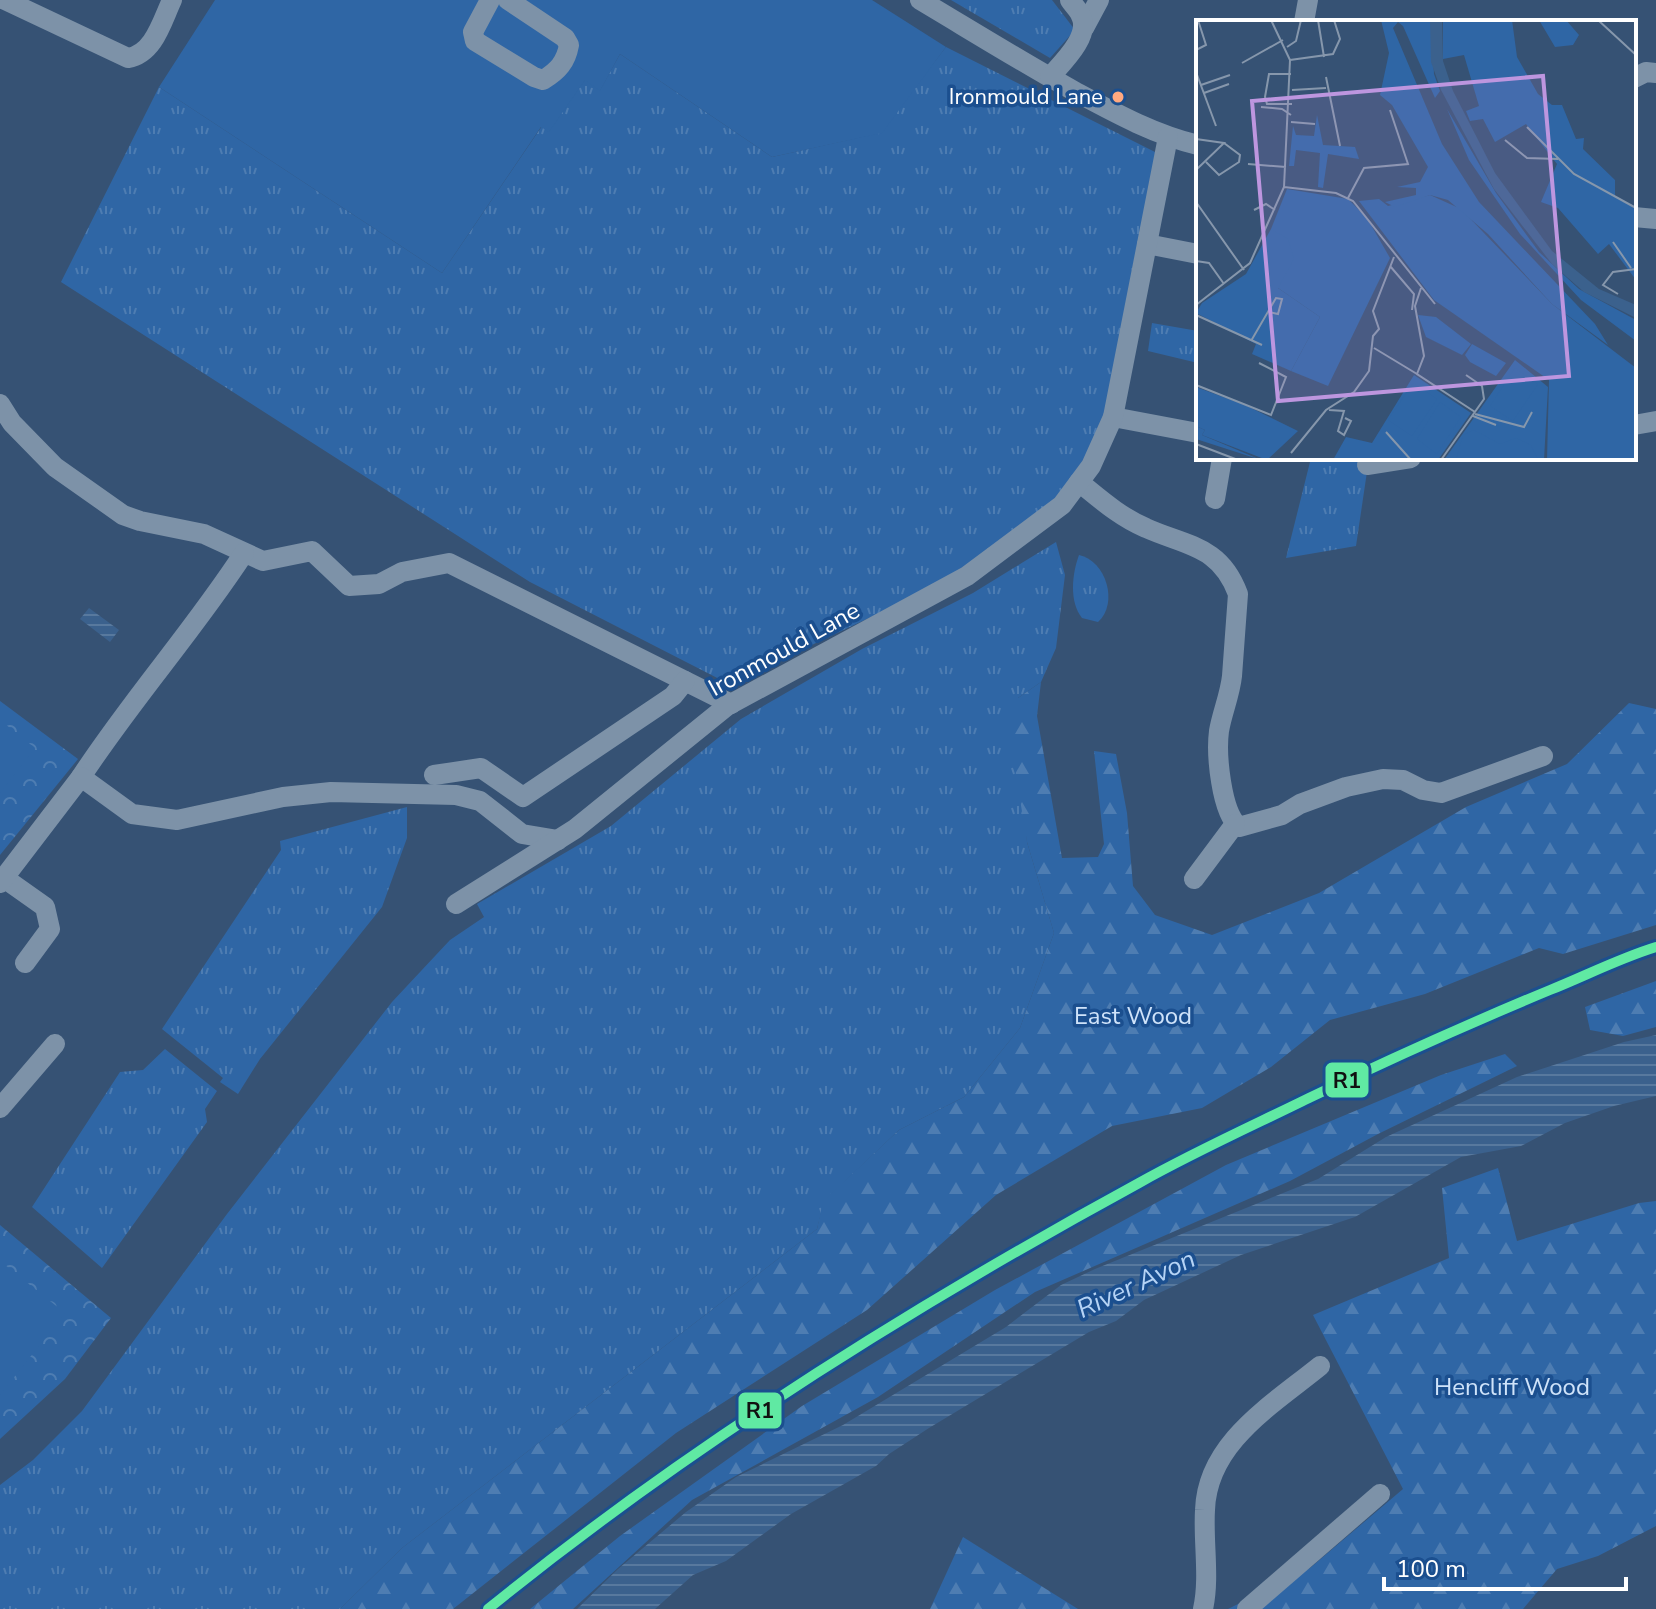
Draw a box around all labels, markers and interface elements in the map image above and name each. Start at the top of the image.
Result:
inset map [1196,20,1636,460]
place label: Ironmould Lane [949,82,1103,112]
marker: Ironmould Lane [1110,89,1126,105]
street label: Ironmould Lane [703,594,865,704]
park label: East Wood [1074,1000,1192,1032]
line badge: R1 [1324,1061,1370,1099]
text: R1 [1333,1066,1361,1096]
water label: River Avon [1071,1241,1201,1327]
park label: Hencliff Wood [1434,1371,1590,1403]
line badge: R1 [737,1391,783,1430]
text: R1 [746,1396,774,1426]
scale bar [1384,1541,1626,1591]
text: 100 m [1396,1553,1466,1585]

